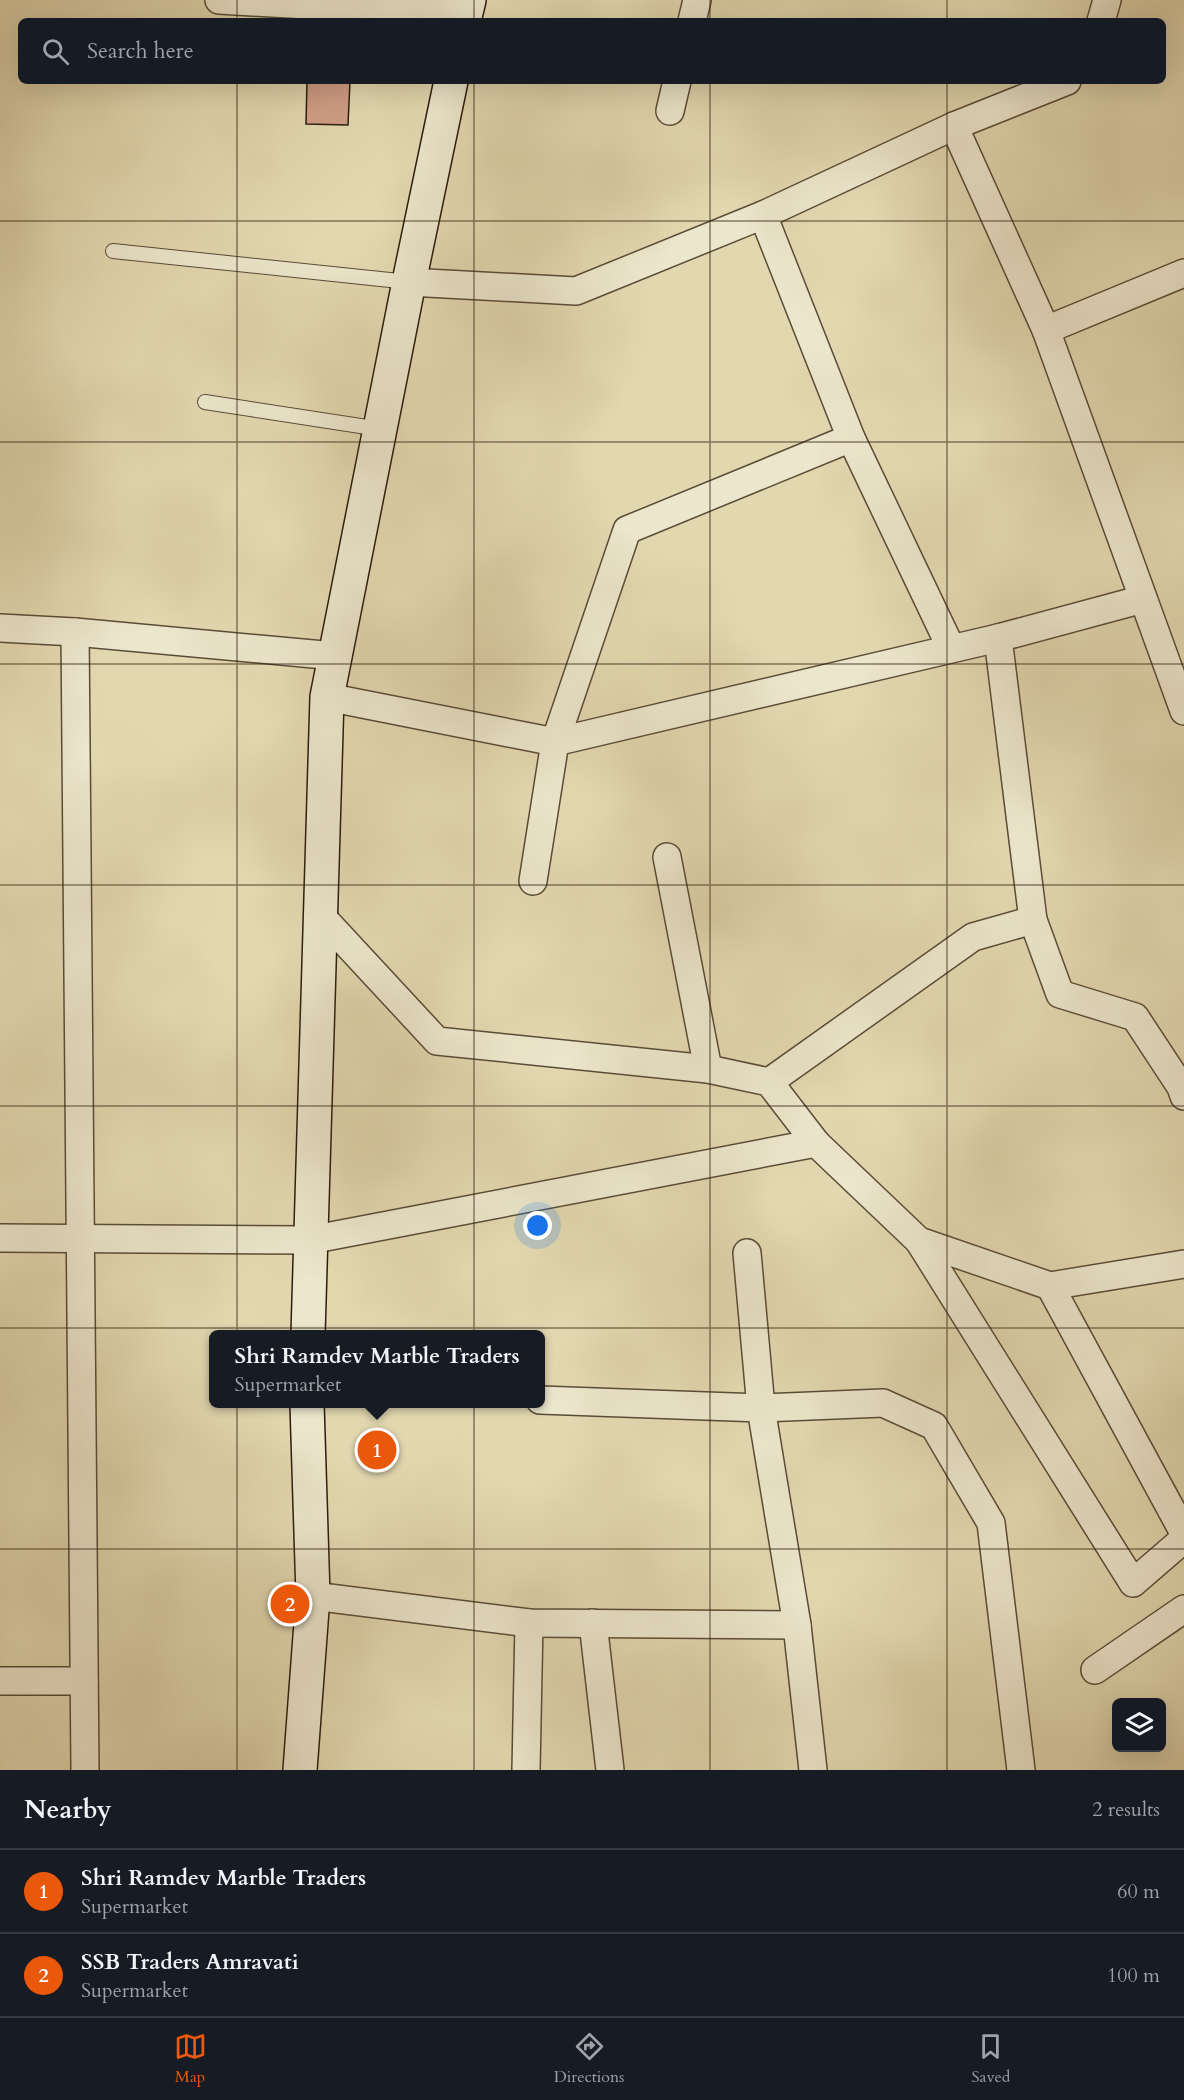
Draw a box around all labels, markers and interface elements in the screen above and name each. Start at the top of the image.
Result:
search box [18,18,1166,84]
icon: search [39,35,72,68]
text: Search here [87,36,194,66]
your location [523,1211,552,1240]
popup [209,1330,545,1408]
text: Shri Ramdev Marble Traders [234,1341,520,1371]
text: Supermarket [234,1371,341,1398]
pin: 1 [358,1428,397,1472]
pin: 2 [270,1582,310,1626]
map controls [1112,1698,1166,1752]
button: layers [1112,1698,1166,1752]
text: Nearby [24,1792,112,1827]
text: 2 results [1092,1796,1160,1823]
text: Shri Ramdev Marble Traders [81,1863,366,1893]
text: 1 [38,1878,49,1905]
text: 60 m [1117,1878,1160,1905]
text: Supermarket [81,1893,188,1920]
text: SSB Traders Amravati [81,1947,299,1977]
text: 2 [38,1962,49,1989]
text: 100 m [1107,1962,1160,1989]
text: Supermarket [81,1977,188,2004]
tab: Map [174,2030,207,2088]
tab: Directions [554,2030,624,2088]
tab: Saved [972,2030,1010,2088]

